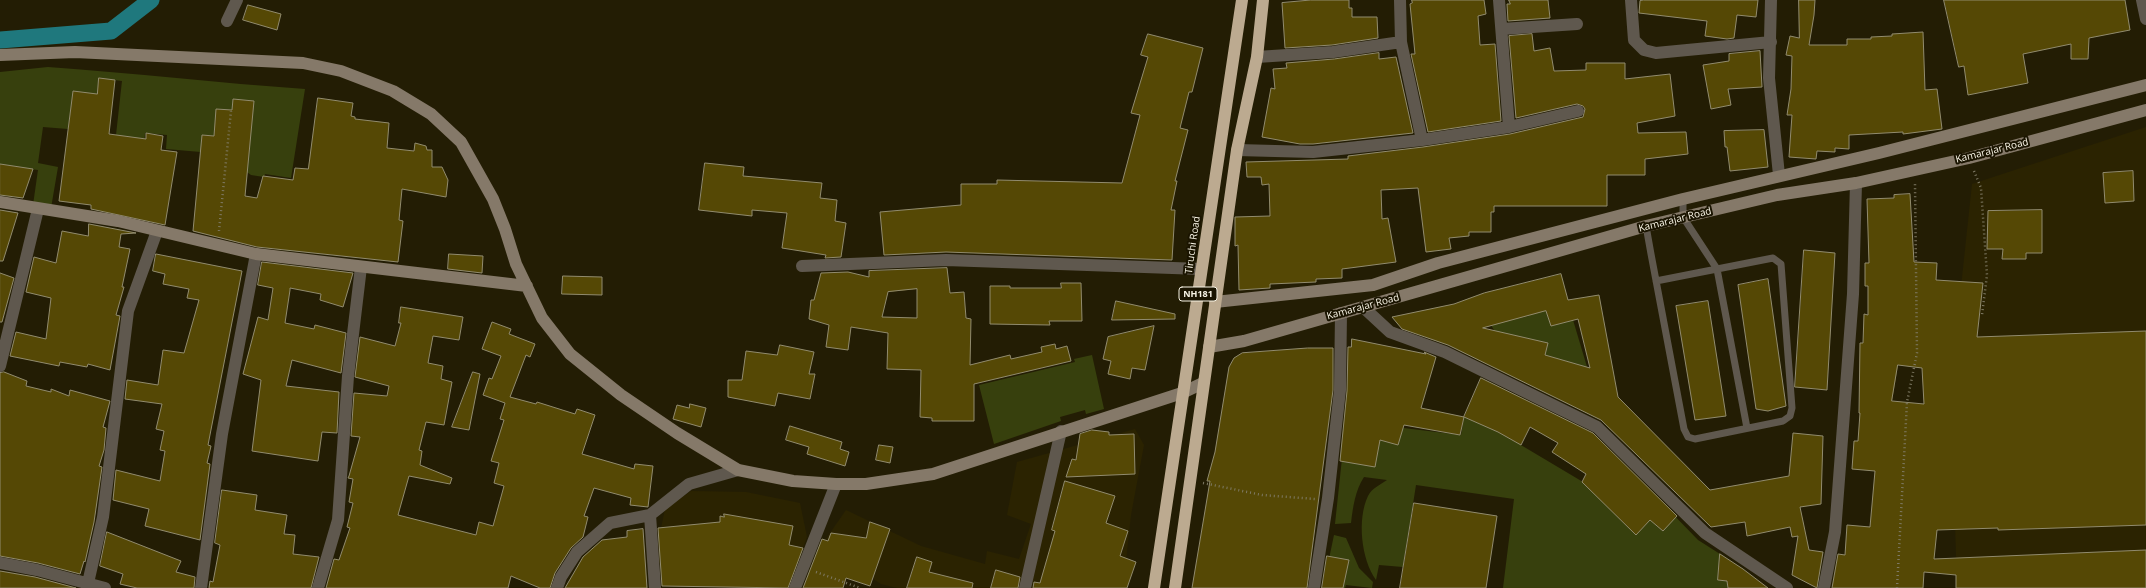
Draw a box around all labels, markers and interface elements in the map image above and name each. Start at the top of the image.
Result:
street label: Kamarajar Road [1954,136,2030,166]
street label: Kamarajar Road [1637,205,1713,235]
street label: Tiruchi Road [1183,215,1203,275]
road number: NH181 [1179,287,1217,301]
street label: Kamarajar Road [1325,292,1401,322]

